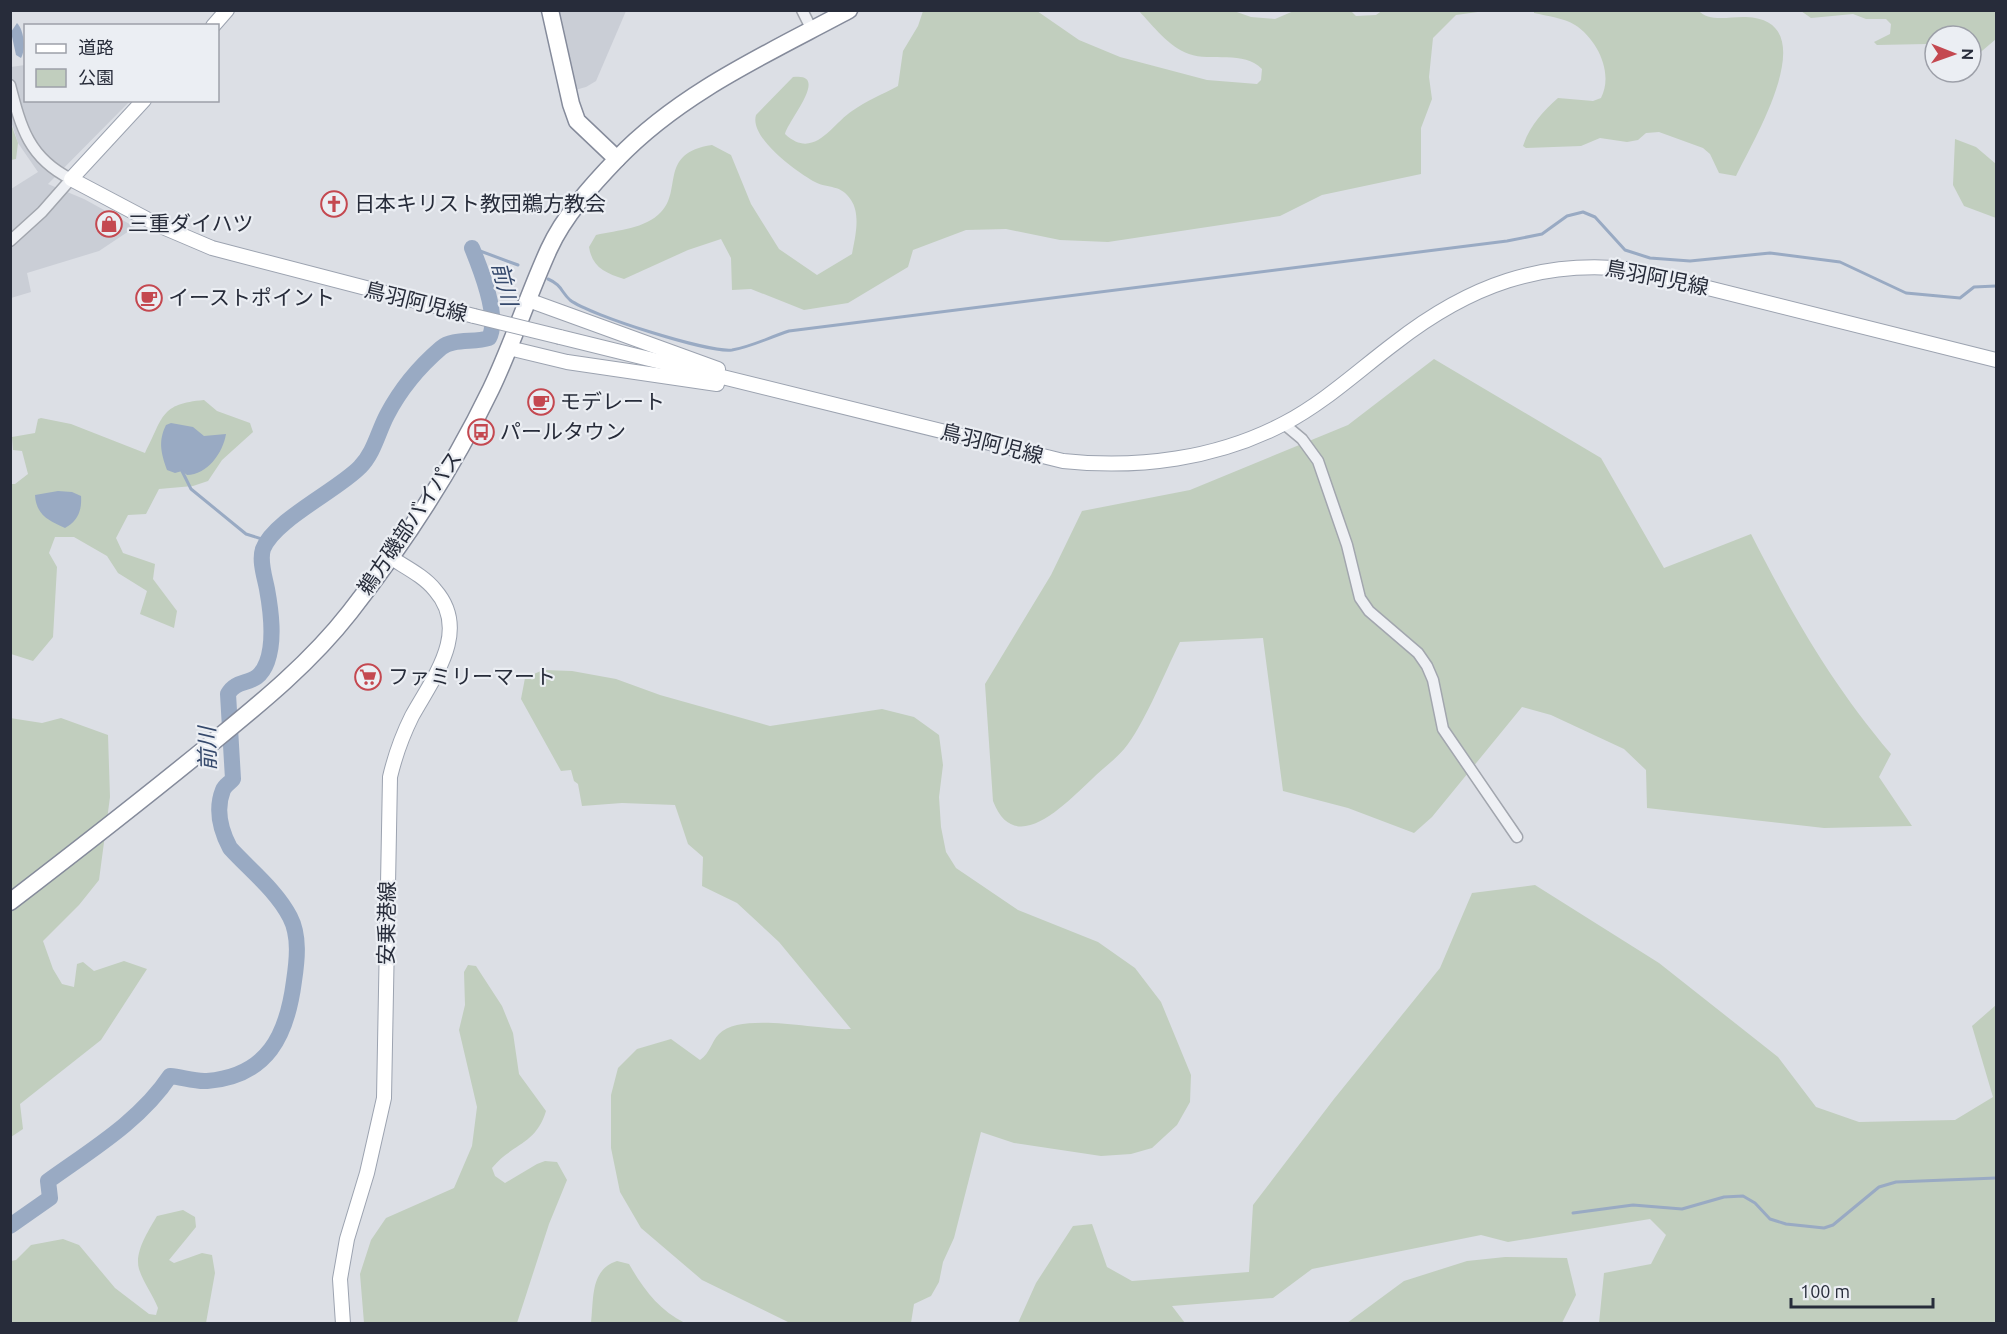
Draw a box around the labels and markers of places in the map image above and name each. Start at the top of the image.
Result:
church icon: 日本キリスト教団鵜方教会 [319,189,349,219]
place label: 日本キリスト教団鵜方教会 [354,191,606,215]
shop icon: 三重ダイハツ [94,209,124,239]
place label: 三重ダイハツ [128,211,254,235]
cafe icon: イーストポイント [134,283,164,313]
place label: イーストポイント [168,285,335,309]
cafe icon: モデレート [526,387,556,417]
place label: モデレート [560,389,665,413]
bus stop icon: パールタウン [466,417,496,447]
place label: パールタウン [500,419,626,443]
supermarket icon: ファミリーマート [353,662,383,692]
place label: ファミリーマート [388,664,556,688]

